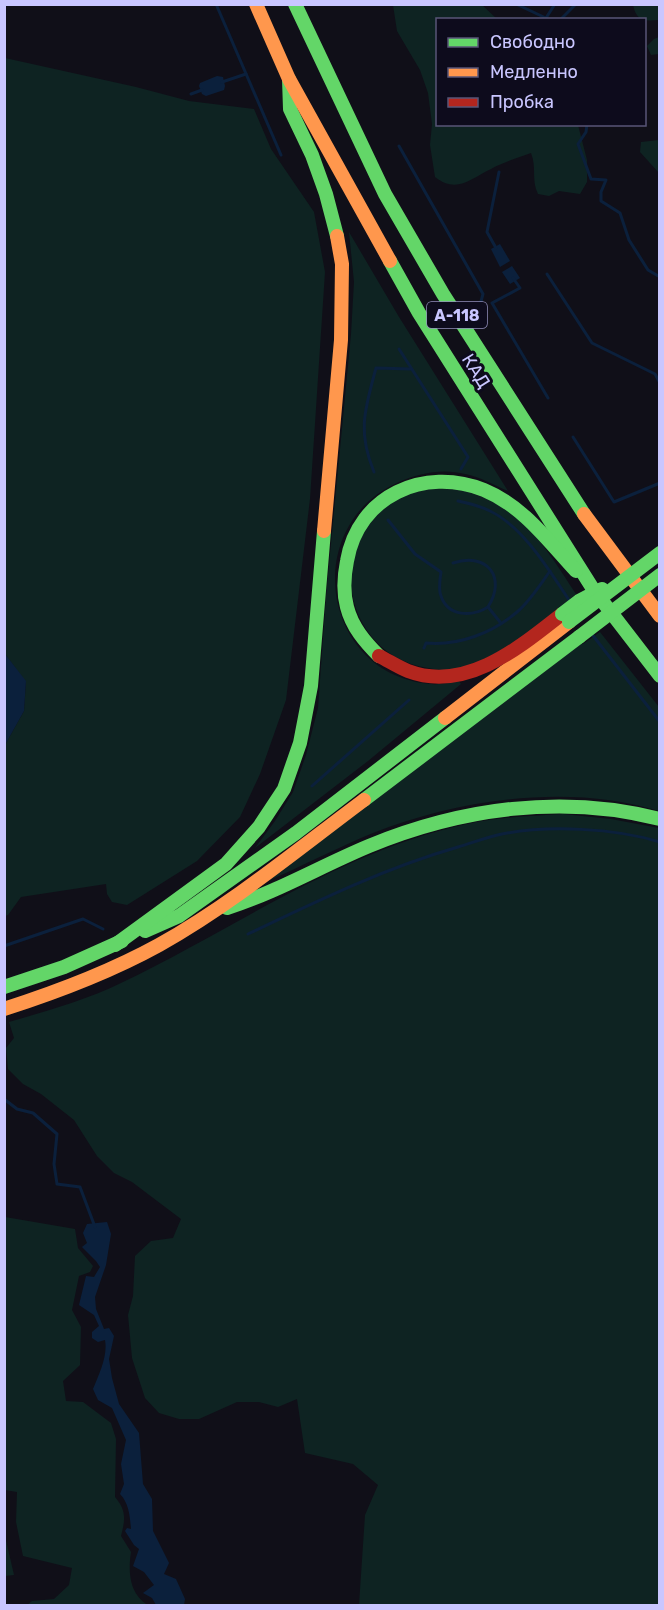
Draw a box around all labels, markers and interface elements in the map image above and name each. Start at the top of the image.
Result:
legend [436,18,646,126]
text: Свободно [490,31,575,53]
text: Медленно [490,61,578,83]
text: Пробка [490,91,554,113]
road number: А-118 [427,302,487,328]
street label: КАД [457,350,495,392]

